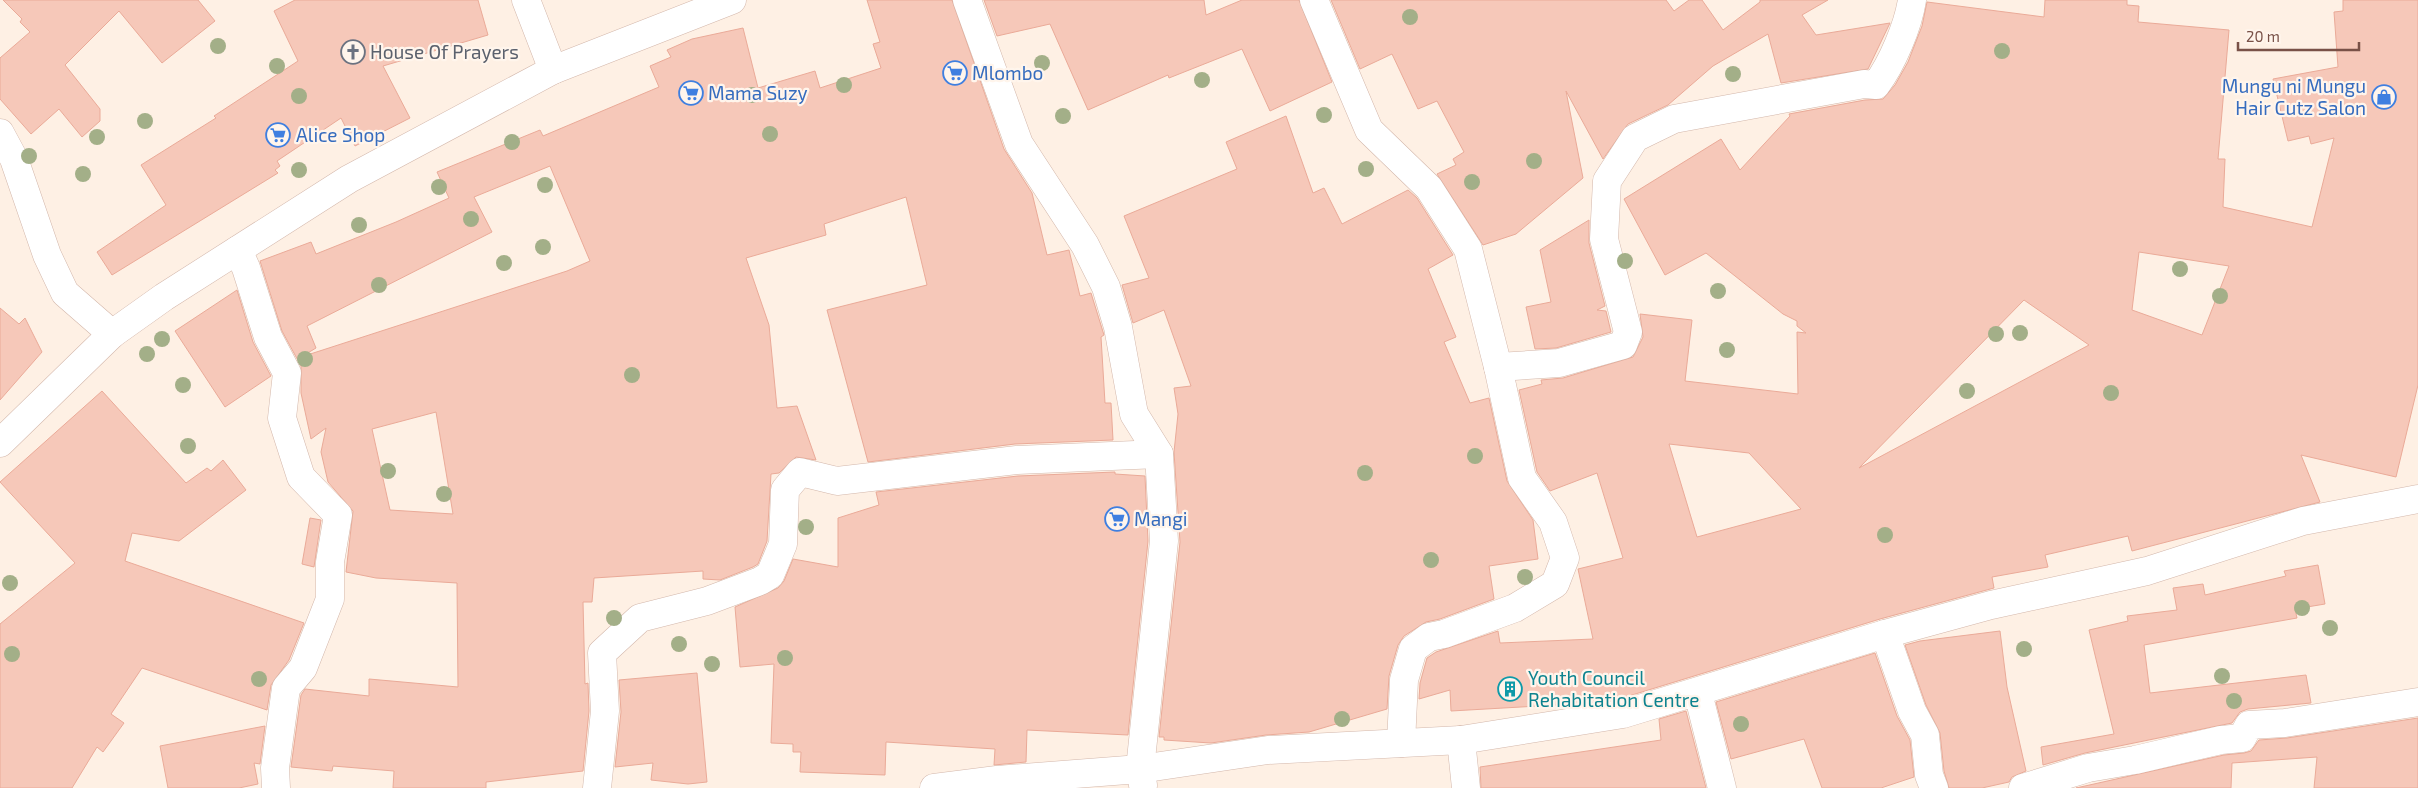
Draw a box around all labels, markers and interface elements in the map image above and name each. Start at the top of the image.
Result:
scale bar [2238,20,2359,52]
text: 20 m [2246,27,2280,45]
church icon: House Of Prayers [340,39,366,65]
place label: House Of Prayers [370,40,519,63]
supermarket icon: Mlombo [942,60,968,86]
place label: Mlombo [972,61,1043,84]
place label: Mungu ni Mungu Hair Cutz Salon [2222,74,2366,119]
supermarket icon: Mama Suzy [678,80,704,106]
place label: Mama Suzy [708,81,808,104]
shop icon: Mungu ni Mungu Hair Cutz Salon [2371,84,2397,110]
supermarket icon: Alice Shop [265,122,291,148]
place label: Alice Shop [296,123,385,146]
supermarket icon: Mangi [1104,506,1130,532]
place label: Mangi [1134,507,1187,530]
place label: Youth Council Rehabitation Centre [1528,666,1699,711]
building icon: Youth Council Rehabitation Centre [1497,676,1523,702]

